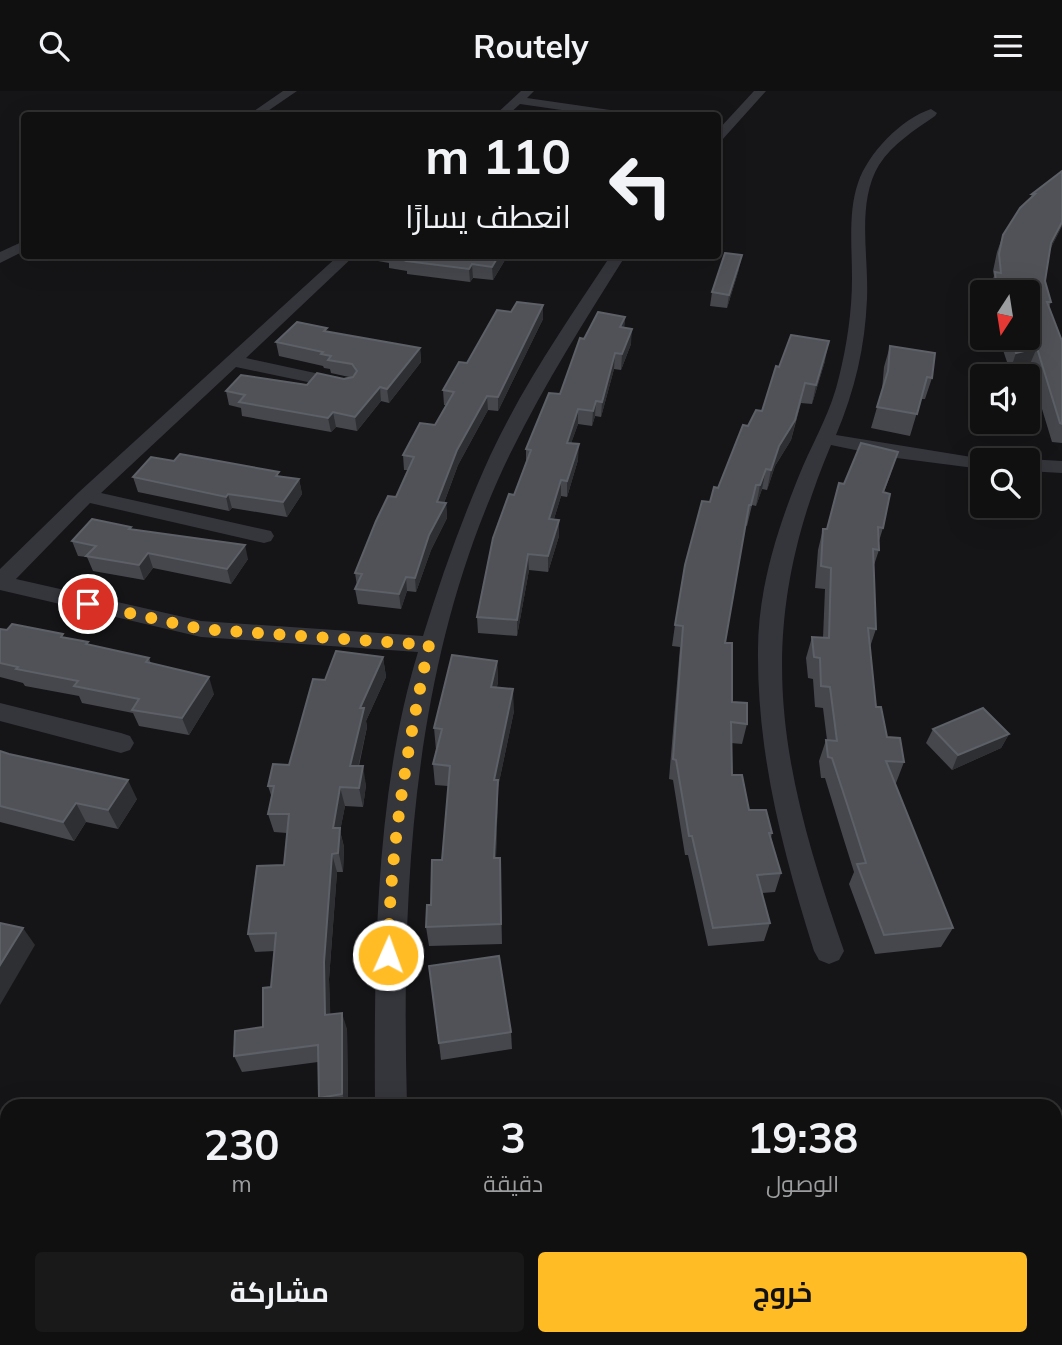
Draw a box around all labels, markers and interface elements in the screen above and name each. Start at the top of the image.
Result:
text: Routely [473,26,589,66]
icon: search [35,27,73,65]
icon: menu [989,27,1027,65]
text: 110 m [425,125,571,186]
icon: left [595,140,686,231]
text: انعطف يسارًا [405,196,571,236]
north arrow [970,280,1040,350]
map controls [970,280,1040,518]
button: sound [970,364,1040,434]
button: search [970,448,1040,518]
pin [58,574,118,634]
icon: arrive [69,585,107,623]
position arrow [351,918,425,992]
text: 3 [501,1111,526,1164]
text: 19:38 [747,1111,858,1164]
text: 230 [204,1118,279,1171]
text: m [232,1169,252,1198]
text: دقيقة [483,1169,543,1198]
text: الوصول [766,1169,839,1198]
button: مشاركة [35,1252,524,1332]
button: خروج [538,1252,1027,1332]

